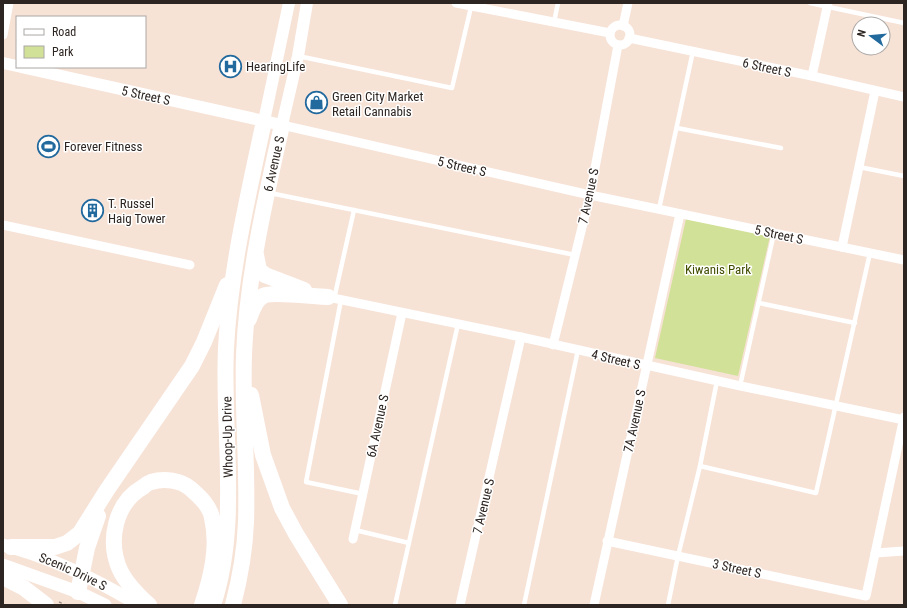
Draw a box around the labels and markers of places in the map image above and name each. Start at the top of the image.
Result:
hospital icon: HearingLife [217,53,243,79]
place label: HearingLife [246,59,305,74]
place label: Green City Market Retail Cannabis [332,89,423,119]
shop icon: Green City Market Retail Cannabis [303,90,329,116]
sports icon: Forever Fitness [35,133,61,159]
place label: Forever Fitness [64,139,142,154]
place label: T. Russel Haig Tower [108,196,166,226]
building icon: T. Russel Haig Tower [79,197,105,223]

